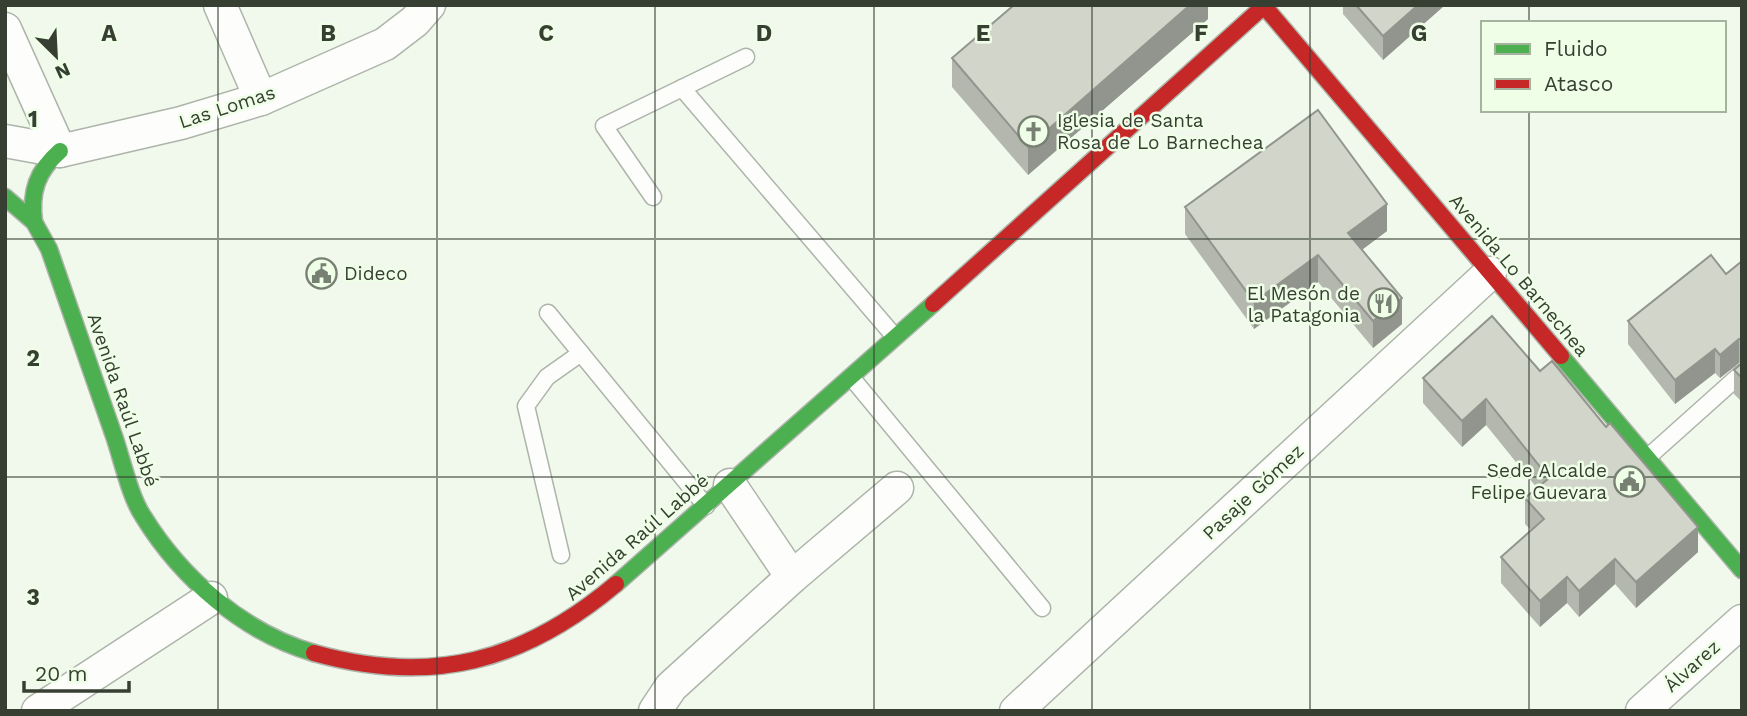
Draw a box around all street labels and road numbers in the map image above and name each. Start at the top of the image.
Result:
street label: Las Lomas [176,81,278,133]
street label: Avenida Lo Barnechea [1444,189,1594,361]
street label: Avenida Raúl Labbé [83,310,163,490]
street label: Pasaje Gómez [1198,439,1308,545]
street label: Avenida Raúl Labbé [561,469,713,605]
street label: Álvarez [1659,635,1725,697]

